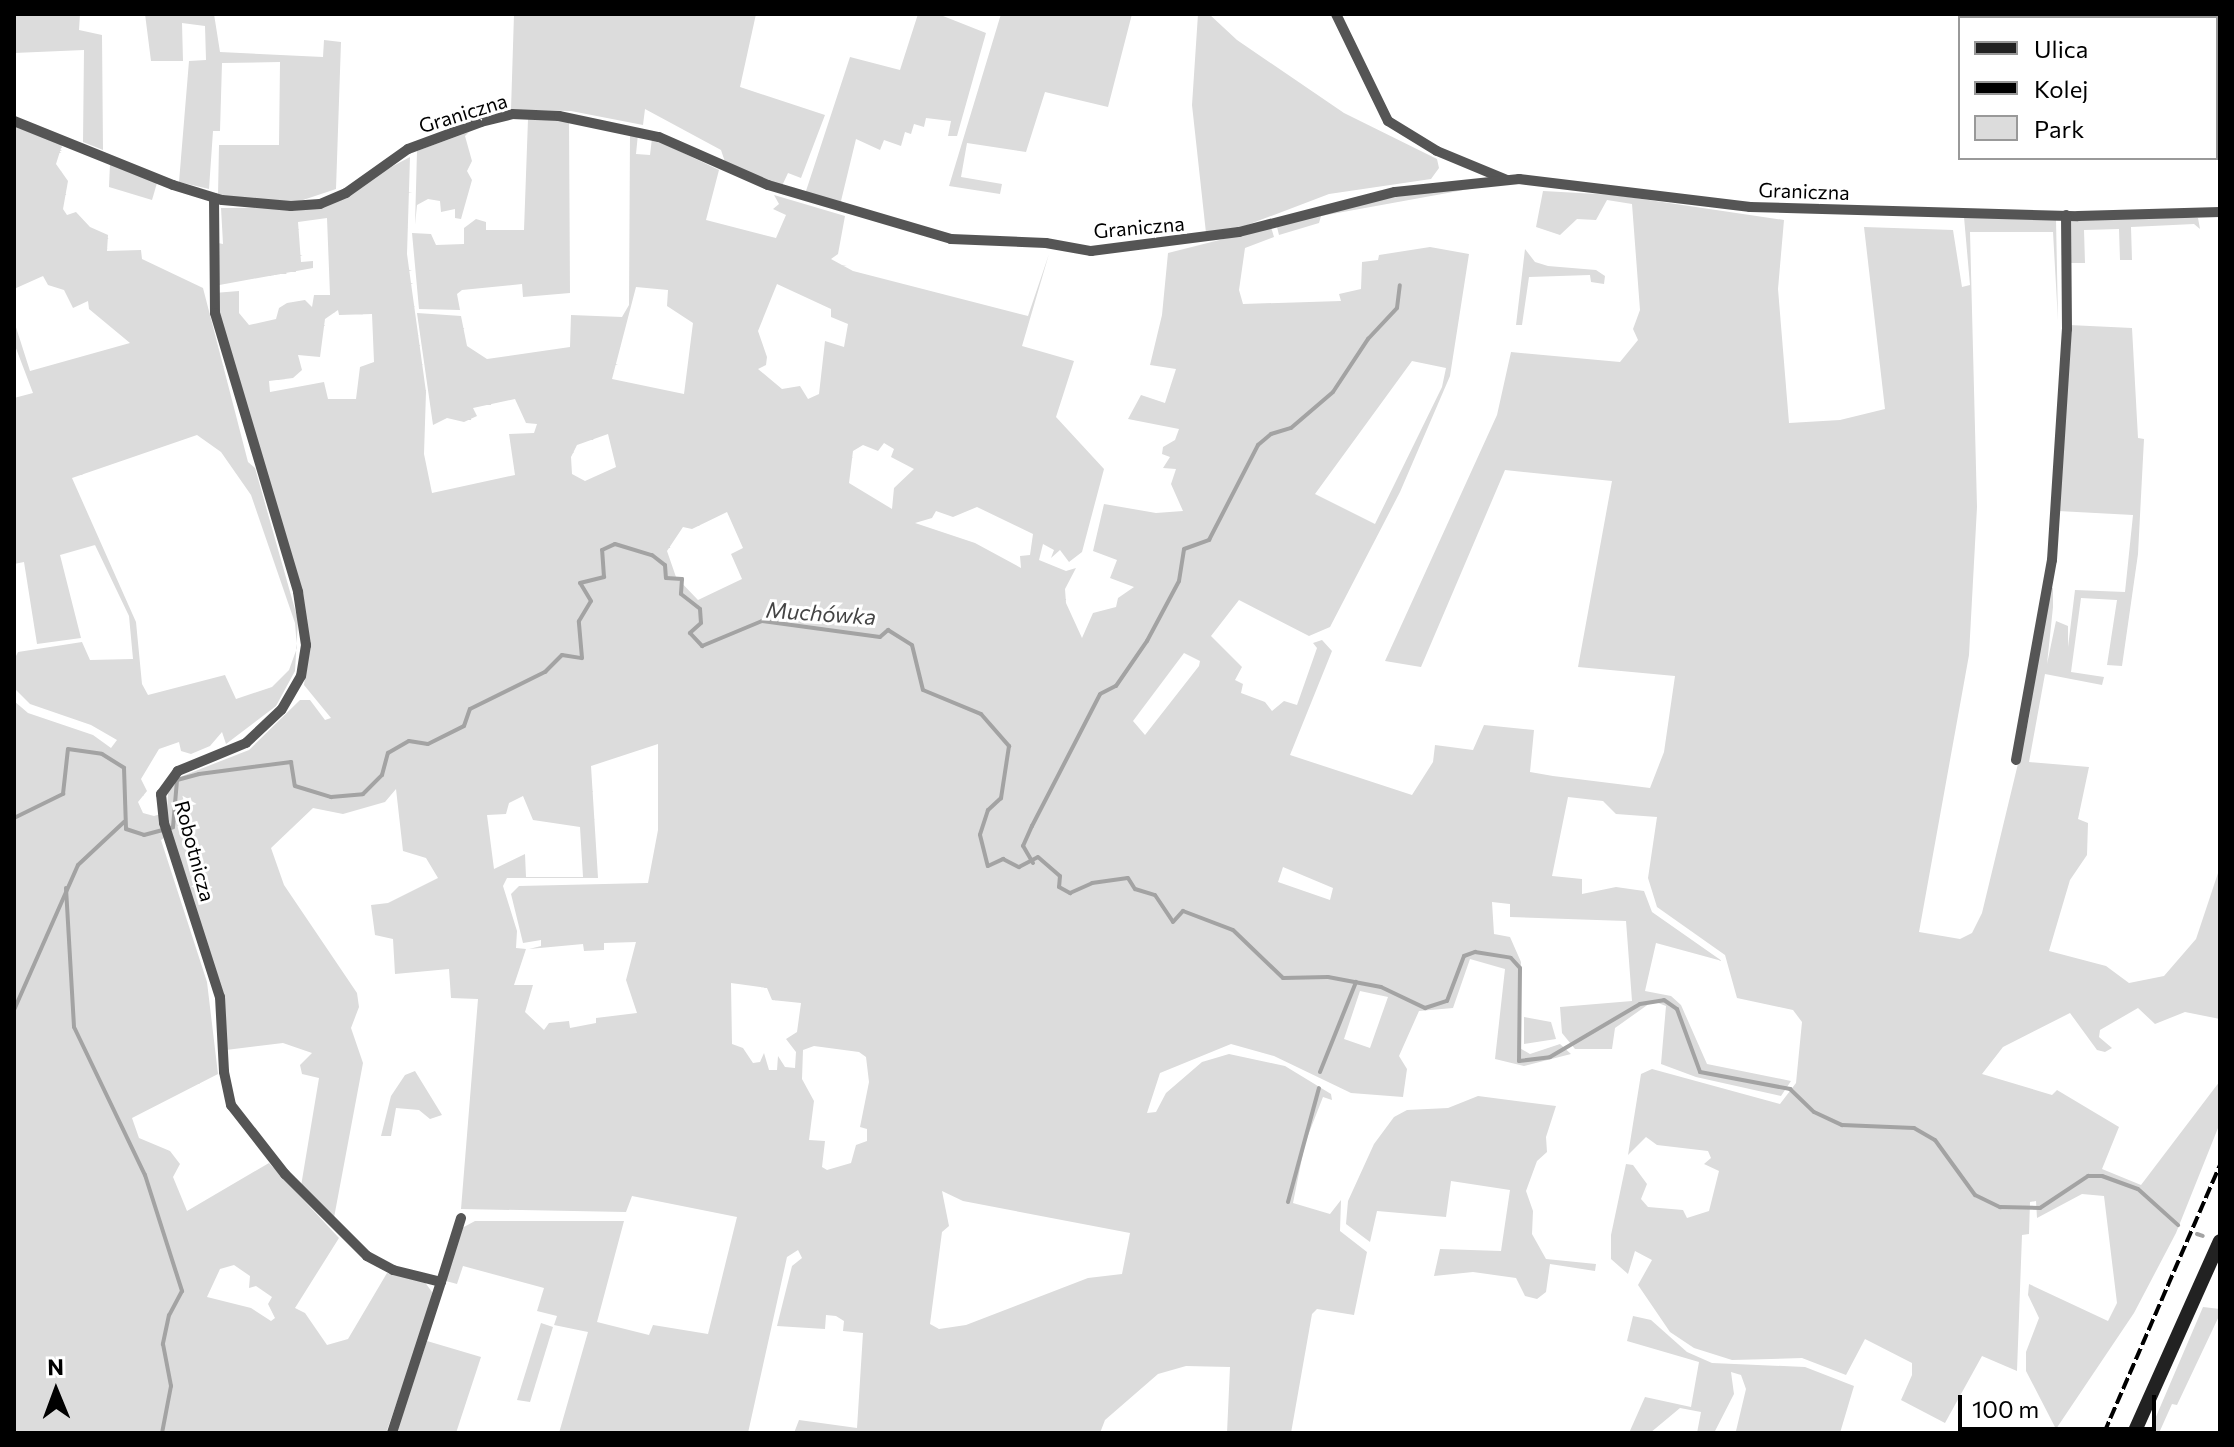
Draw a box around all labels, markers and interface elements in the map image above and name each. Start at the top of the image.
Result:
legend [1958,16,2218,160]
text: Ulica [2034,34,2088,63]
text: Kolej [2034,74,2088,103]
street label: Graniczna [416,88,510,138]
text: Park [2034,114,2084,143]
street label: Graniczna [1758,177,1850,205]
street label: Graniczna [1092,211,1186,243]
water label: Muchówka [765,596,877,630]
street label: Robotnicza [170,798,220,904]
north arrow [16,1351,96,1431]
text: N [47,1353,64,1380]
scale bar [1962,1379,2160,1429]
text: 100 m [1972,1394,2039,1423]

